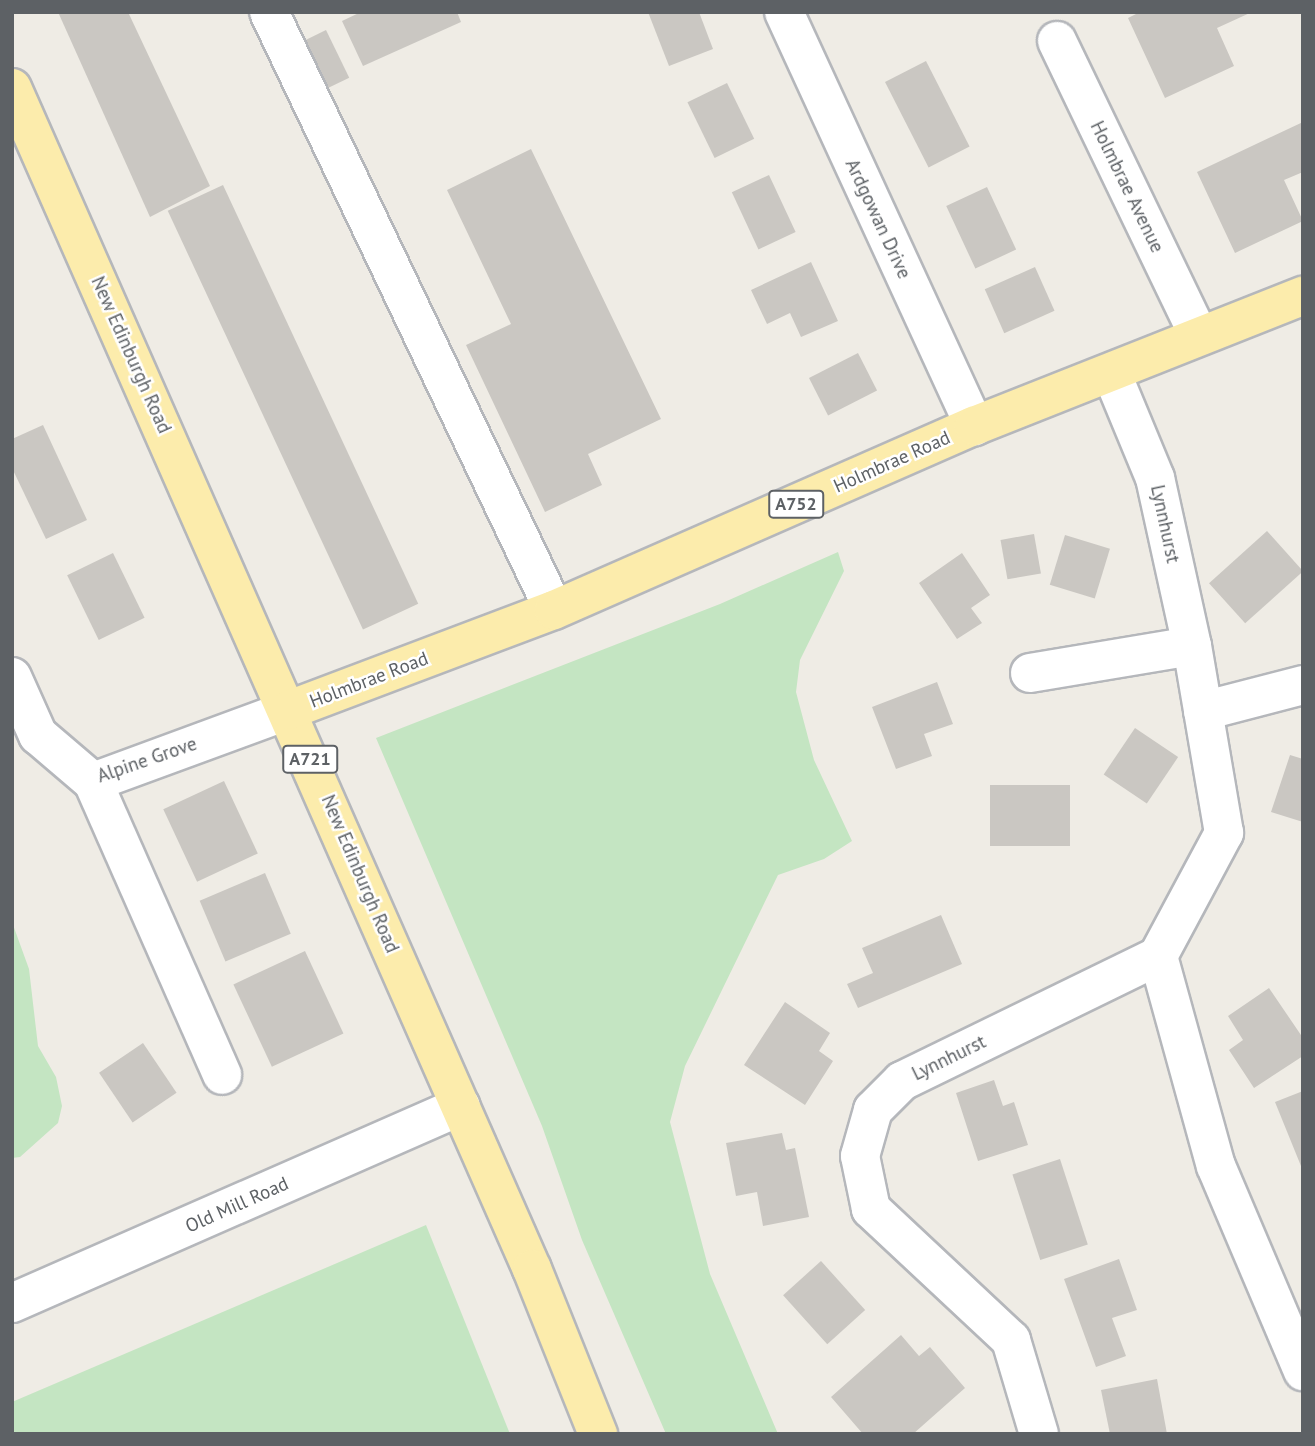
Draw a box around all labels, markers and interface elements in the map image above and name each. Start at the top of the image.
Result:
street label: Holmbrae Avenue [1085,117,1169,257]
street label: Ardgowan Drive [840,156,916,282]
street label: New Edinburgh Road [86,273,176,437]
street label: Holmbrae Road [830,426,954,498]
street label: Lynnhurst [1146,483,1184,565]
road number: A752 [768,490,824,518]
street label: Holmbrae Road [307,647,431,713]
street label: Alpine Grove [94,732,200,788]
road number: A721 [282,744,338,774]
street label: New Edinburgh Road [316,791,404,957]
street label: Lynnhurst [908,1030,990,1086]
street label: Old Mill Road [182,1172,292,1238]

